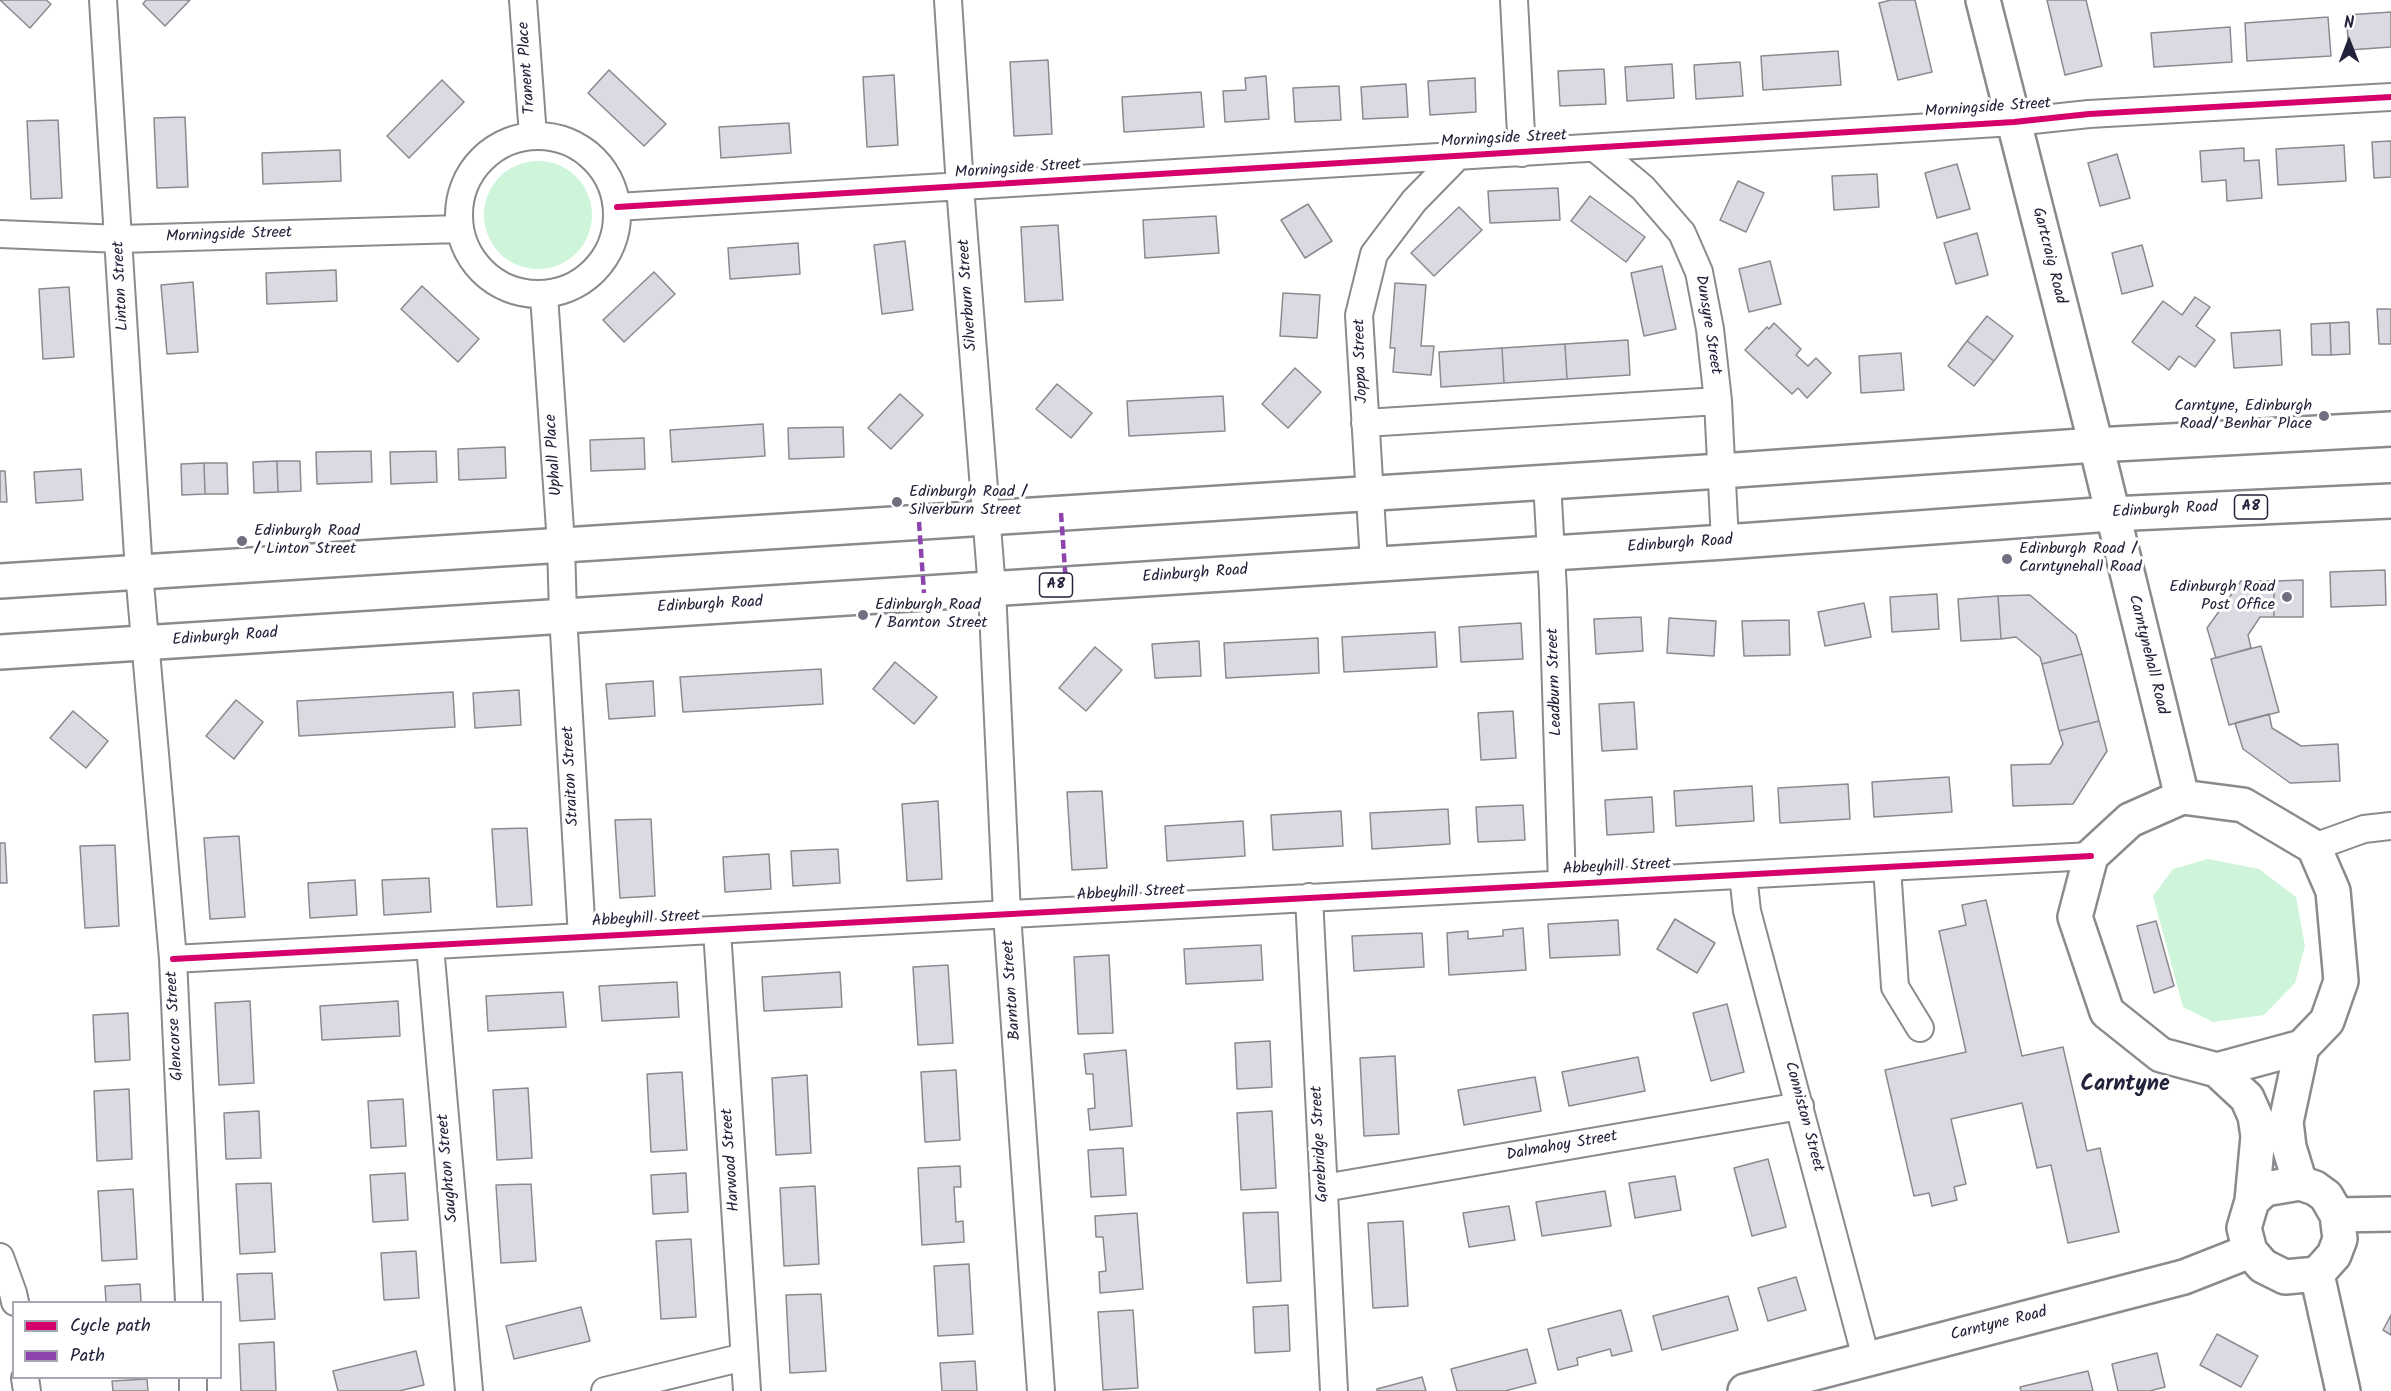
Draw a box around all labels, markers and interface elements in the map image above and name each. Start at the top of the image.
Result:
text: N [2344,11,2354,36]
north arrow [2319,12,2379,72]
street label: Tranent Place [515,21,541,115]
street label: Morningside Street [1924,95,2052,123]
street label: Morningside Street [1440,127,1568,153]
street label: Morningside Street [954,156,1082,184]
street label: Gartcraig Road [2027,206,2069,306]
street label: Morningside Street [165,224,293,248]
street label: Silverburn Street [956,238,982,352]
street label: Linton Street [110,241,134,331]
street label: Dunsyre Street [1690,274,1724,376]
street label: Joppa Street [1351,318,1373,404]
place label: Carntyne, Edinburgh Road/ Benhar Place [2174,397,2312,435]
marker: Carntyne, Edinburgh Road/ Benhar Place [2317,409,2331,423]
street label: Uphall Place [543,413,567,497]
place label: Edinburgh Road / Silverburn Street [909,483,1027,521]
marker: Edinburgh Road / Silverburn Street [890,495,904,509]
road number: A8 [2234,495,2268,519]
street label: Edinburgh Road [2112,499,2218,523]
place label: Edinburgh Road / Linton Street [254,522,360,560]
street label: Edinburgh Road [1627,532,1733,558]
marker: Edinburgh Road / Linton Street [235,534,249,548]
place label: Edinburgh Road / Carntynehall Road [2019,540,2142,578]
marker: Edinburgh Road / Carntynehall Road [2000,552,2014,566]
street label: Edinburgh Road [1142,562,1248,588]
road number: A8 [1040,573,1072,597]
place label: Edinburgh Road Post Office [2169,578,2275,616]
marker: Edinburgh Road Post Office [2280,590,2294,604]
street label: Carntynehall Road [2123,593,2171,717]
street label: Edinburgh Road [657,594,763,618]
place label: Edinburgh Road / Barnton Street [875,596,988,634]
marker: Edinburgh Road / Barnton Street [856,608,870,622]
street label: Edinburgh Road [172,625,278,651]
street label: Leadburn Street [1545,628,1567,736]
street label: Straiton Street [560,725,584,827]
street label: Abbeyhill Street [1562,856,1672,880]
street label: Abbeyhill Street [1076,882,1186,906]
street label: Abbeyhill Street [591,908,701,932]
street label: Barnton Street [1000,939,1026,1041]
street label: Glencorse Street [164,971,188,1081]
street label: Conniston Street [1779,1060,1827,1174]
district label: Carntyne [2080,1073,2170,1099]
street label: Gorebridge Street [1308,1085,1334,1203]
street label: Harwood Street [719,1108,745,1212]
street label: Saughton Street [435,1113,463,1223]
street label: Dalmahoy Street [1505,1128,1619,1166]
legend [12,1301,222,1379]
street label: Carntyne Road [1949,1304,2049,1346]
text: Cycle path [70,1312,151,1341]
text: Path [70,1342,105,1371]

